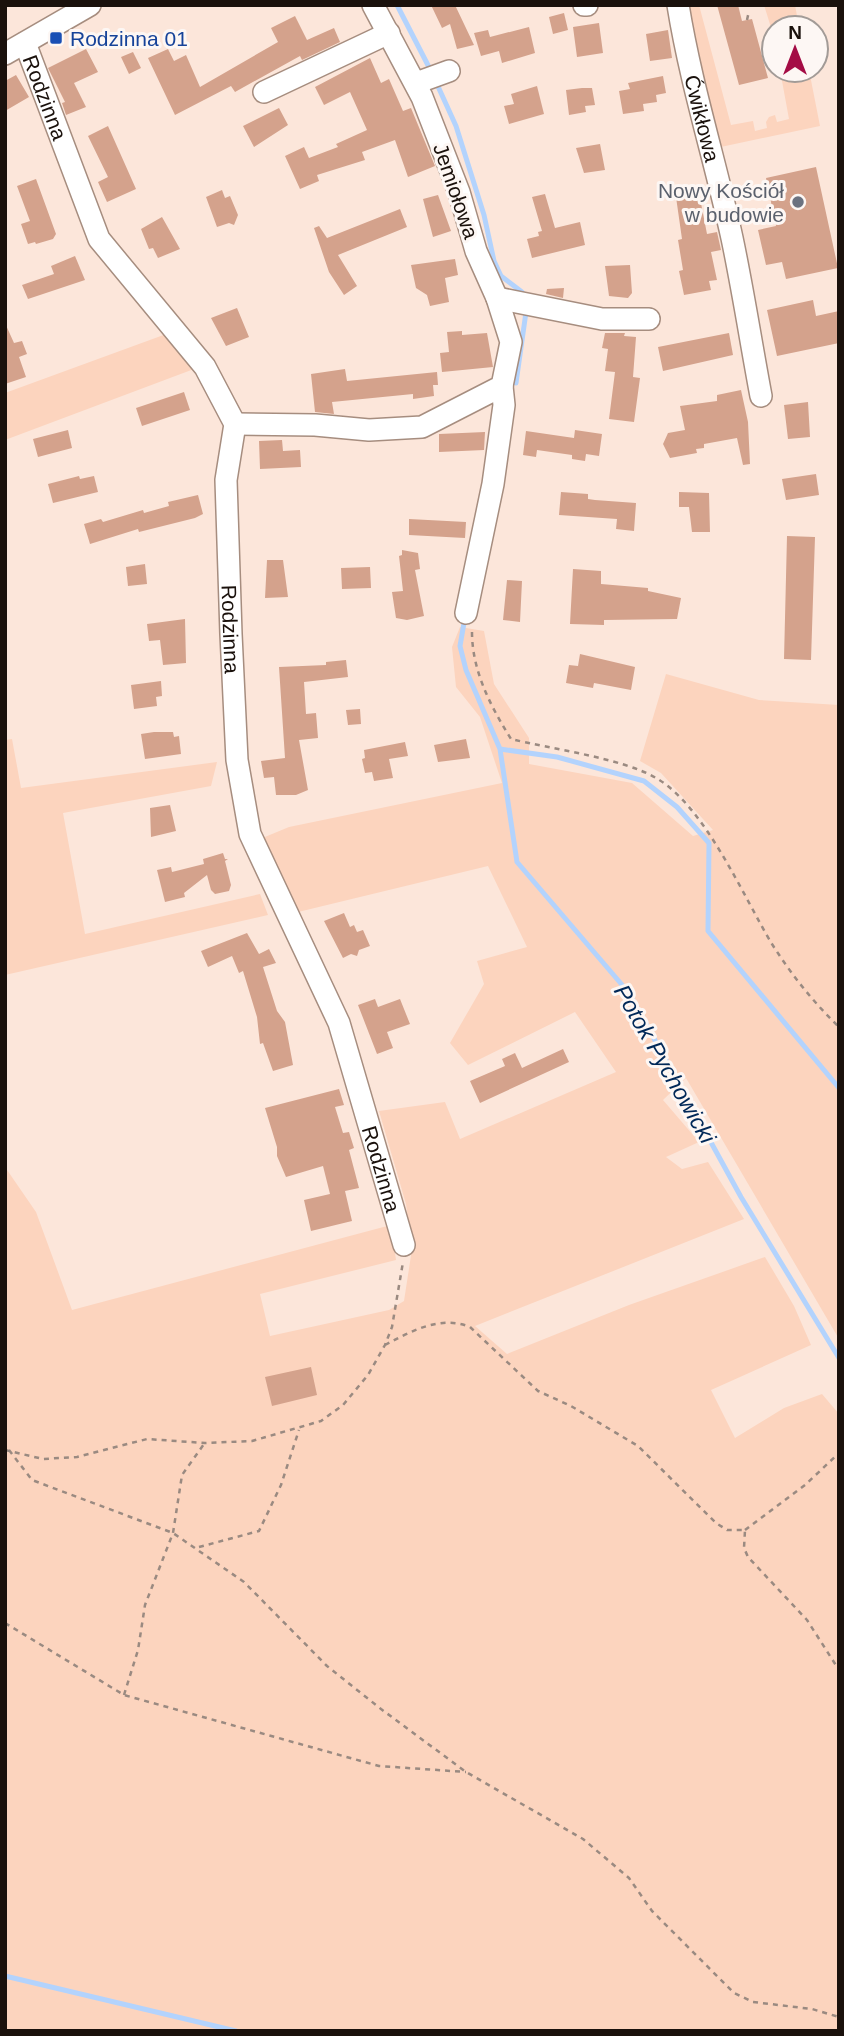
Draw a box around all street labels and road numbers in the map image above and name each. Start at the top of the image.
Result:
street label: Rodzinna [19,52,72,143]
street label: Ćwikłowa [681,73,725,164]
street label: Jemiołowa [429,140,483,242]
street label: Rodzinna [218,584,244,674]
street label: Rodzinna [358,1123,405,1215]

